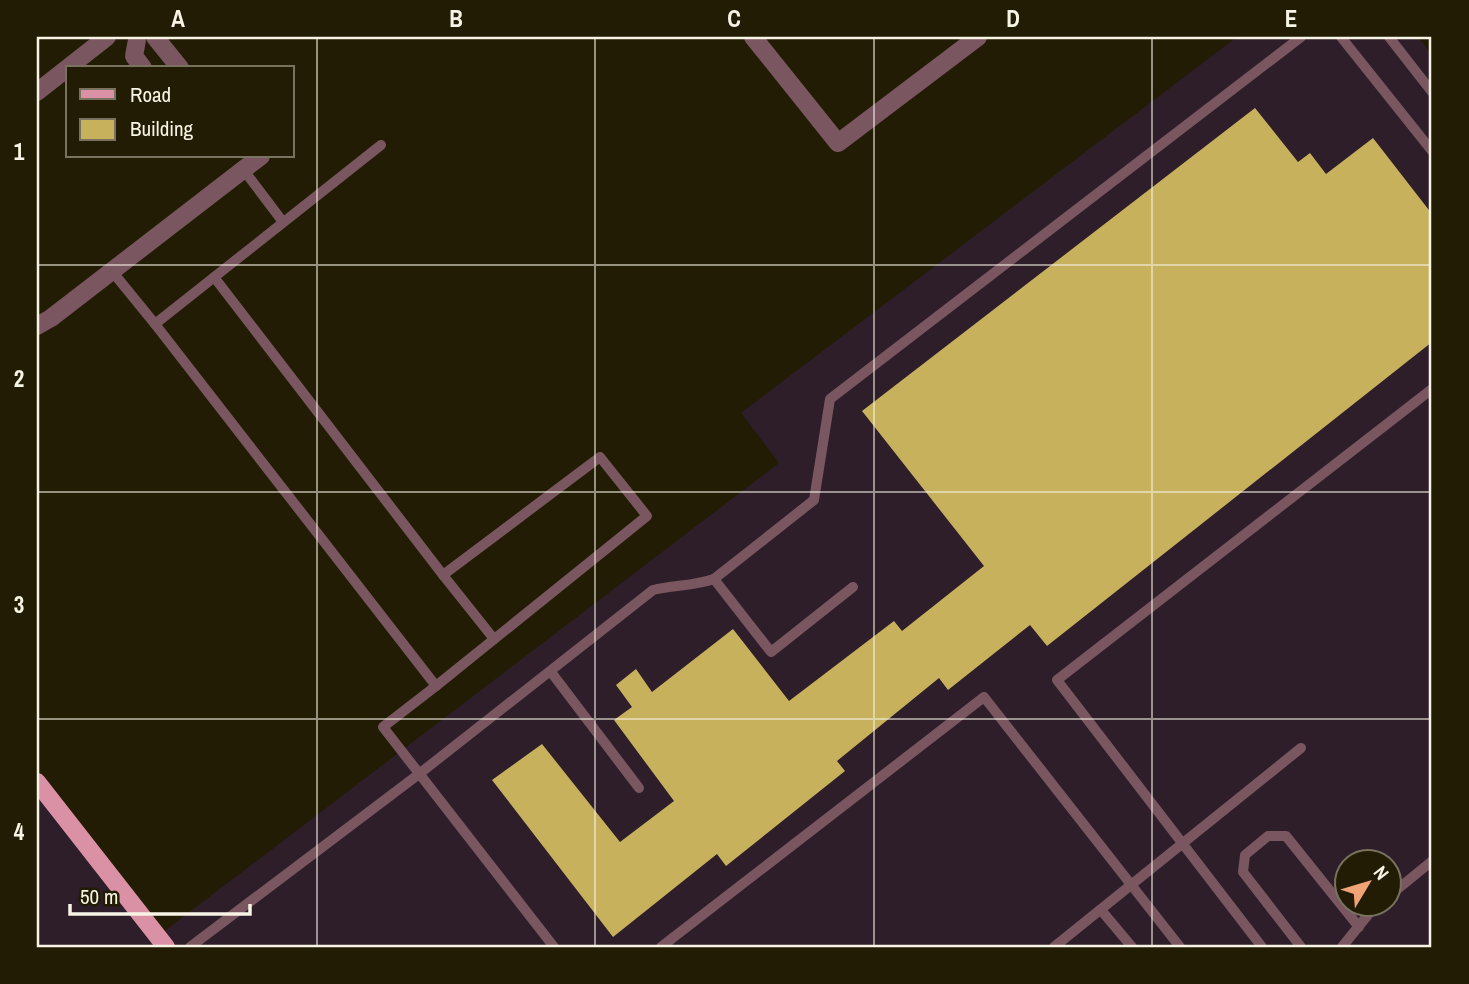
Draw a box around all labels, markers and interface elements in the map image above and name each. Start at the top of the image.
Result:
text: A [171,3,185,34]
text: B [449,3,463,34]
text: C [727,3,741,34]
text: D [1006,3,1020,34]
text: E [1285,3,1297,34]
legend [66,66,294,158]
text: Road [130,80,171,109]
text: Building [130,114,194,143]
text: 1 [14,136,25,167]
text: 2 [14,363,24,394]
text: 3 [14,589,24,620]
text: 4 [14,816,25,847]
north arrow [1332,848,1402,918]
text: N [1368,860,1395,885]
scale bar [70,872,250,916]
text: 50 m [80,882,118,911]

